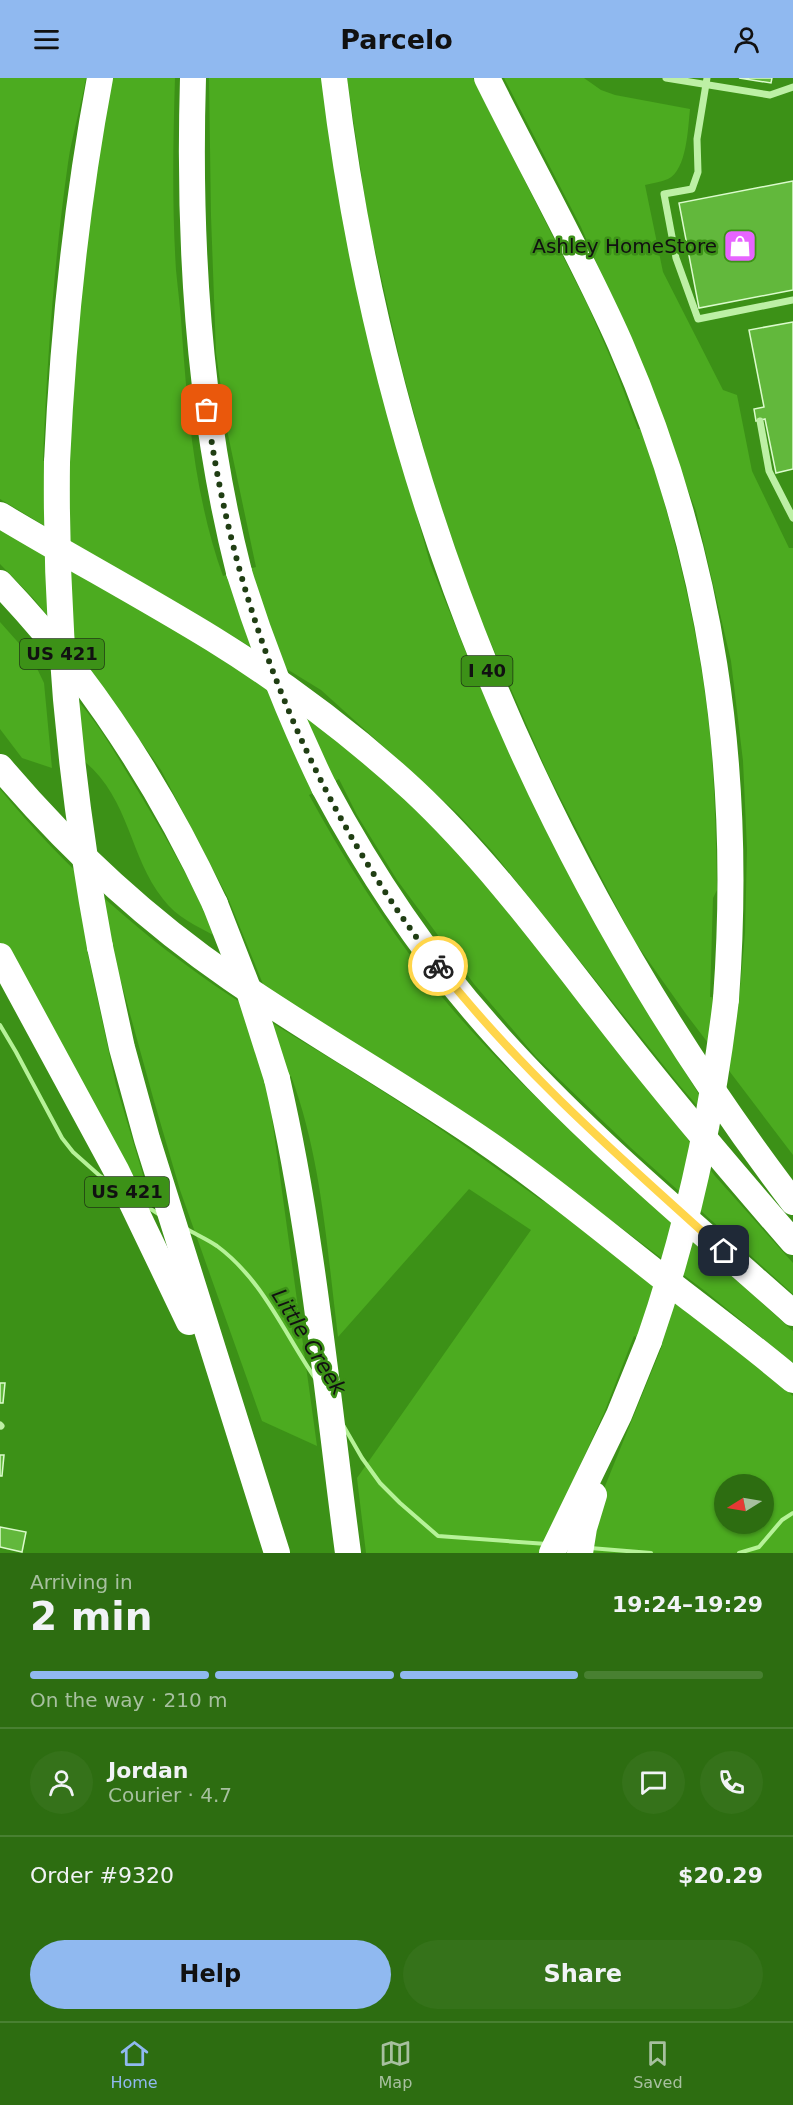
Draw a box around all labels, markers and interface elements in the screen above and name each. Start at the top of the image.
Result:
icon: menu [30,23,63,56]
icon: person [730,23,763,56]
text: Parcelo [340,24,453,55]
shop icon: Ashley HomeStore [722,228,758,264]
place label: Ashley HomeStore [532,234,717,258]
pin [181,384,232,435]
icon: bag [190,393,223,426]
road number: US 421 [20,639,104,669]
road number: I 40 [462,656,512,686]
courier [408,936,468,996]
icon: bike [422,950,455,983]
road number: US 421 [85,1177,169,1207]
pin [698,1225,749,1276]
icon: home [707,1234,740,1267]
water label: Little Creek [267,1284,352,1400]
north arrow [714,1474,774,1534]
map controls [714,1474,774,1534]
text: Arriving in [30,1570,133,1594]
text: 19:24–19:29 [612,1592,763,1617]
text: 2 min [30,1594,152,1639]
text: On the way · 210 m [30,1688,228,1712]
button: person [30,1751,93,1814]
button: chat [622,1751,685,1814]
button: phone [700,1751,763,1814]
text: Jordan [108,1758,188,1783]
text: Courier · 4.7 [108,1783,232,1807]
text: Order #9320 [30,1863,174,1888]
text: $20.29 [678,1863,763,1888]
button: Help [30,1940,391,2009]
button: Share [403,1940,763,2009]
tab: Home [110,2037,158,2092]
tab: Map [379,2037,412,2092]
tab: Saved [633,2037,683,2092]

